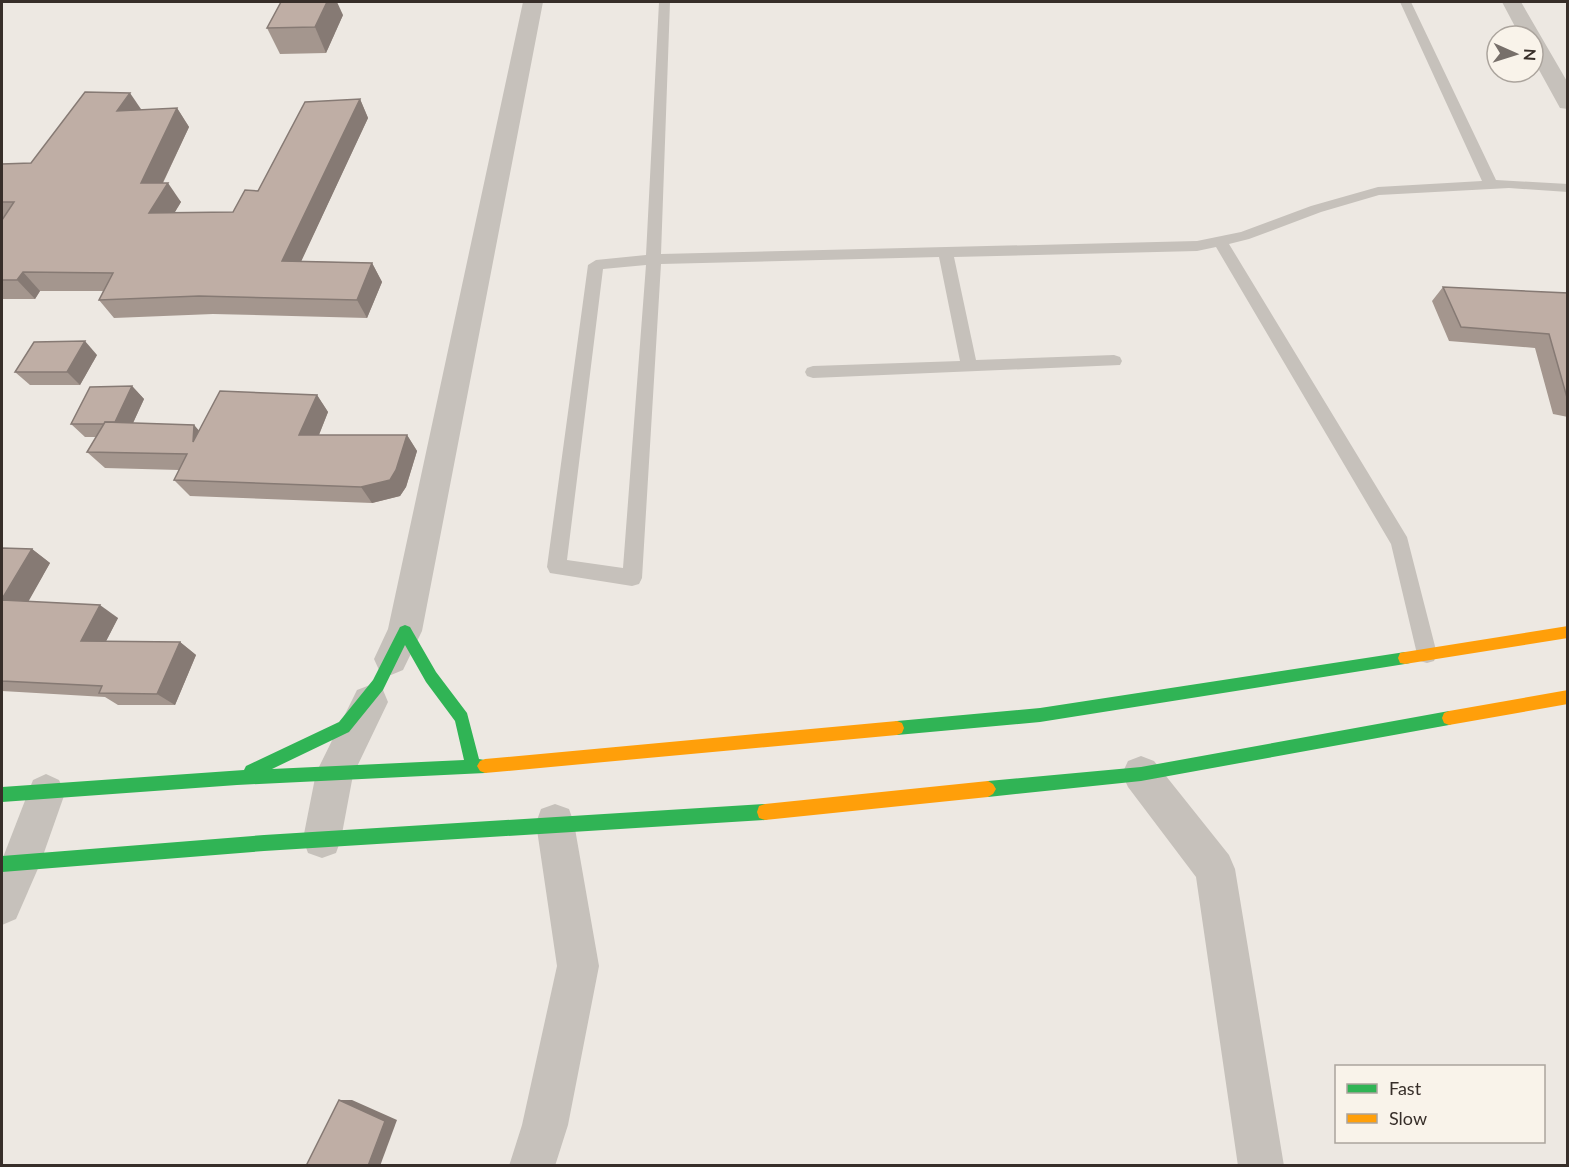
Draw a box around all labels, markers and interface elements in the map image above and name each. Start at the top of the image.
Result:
north arrow [1485,24,1545,84]
text: N [1521,48,1540,61]
legend [1335,1065,1545,1143]
text: Fast [1389,1077,1422,1099]
text: Slow [1389,1107,1427,1129]

